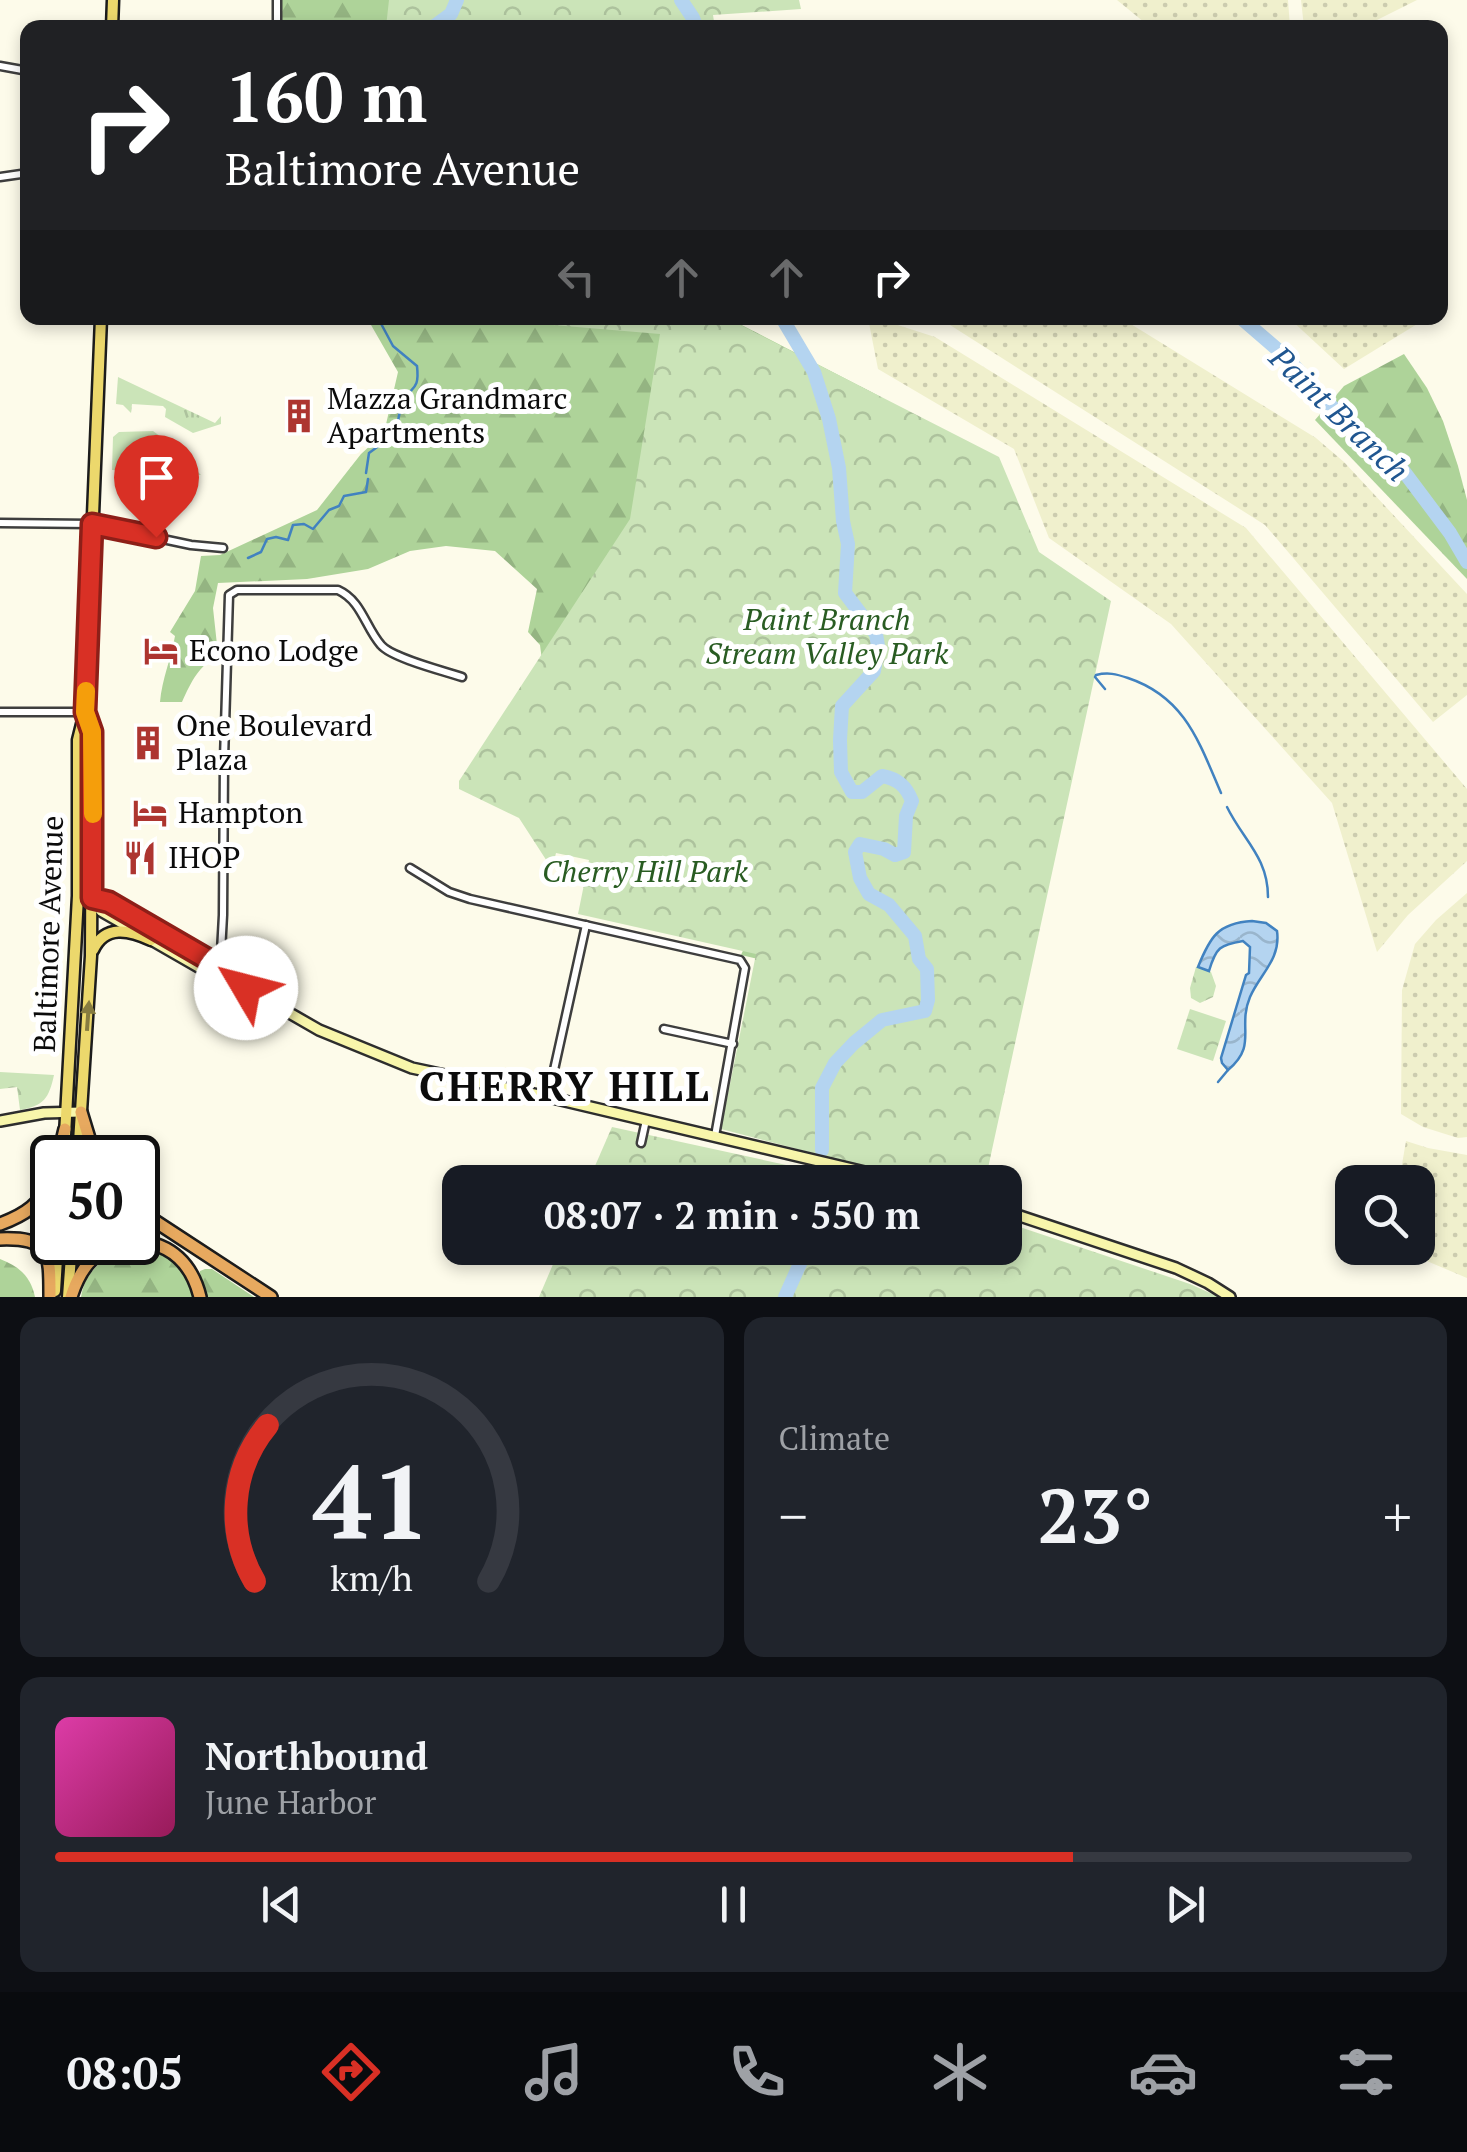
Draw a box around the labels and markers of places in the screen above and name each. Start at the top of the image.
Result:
place label: Mazza Grandmarc Apartments [327,378,568,452]
building icon: Mazza Grandmarc Apartments [280,397,318,435]
pin [114,435,199,538]
place label: Econo Lodge [189,630,359,670]
hotel icon: Econo Lodge [142,632,180,670]
place label: One Boulevard Plaza [176,705,373,779]
building icon: One Boulevard Plaza [129,724,167,762]
place label: Hampton [178,792,303,832]
hotel icon: Hampton [131,794,169,832]
place label: IHOP [168,837,240,877]
restaurant icon: IHOP [121,839,159,877]

